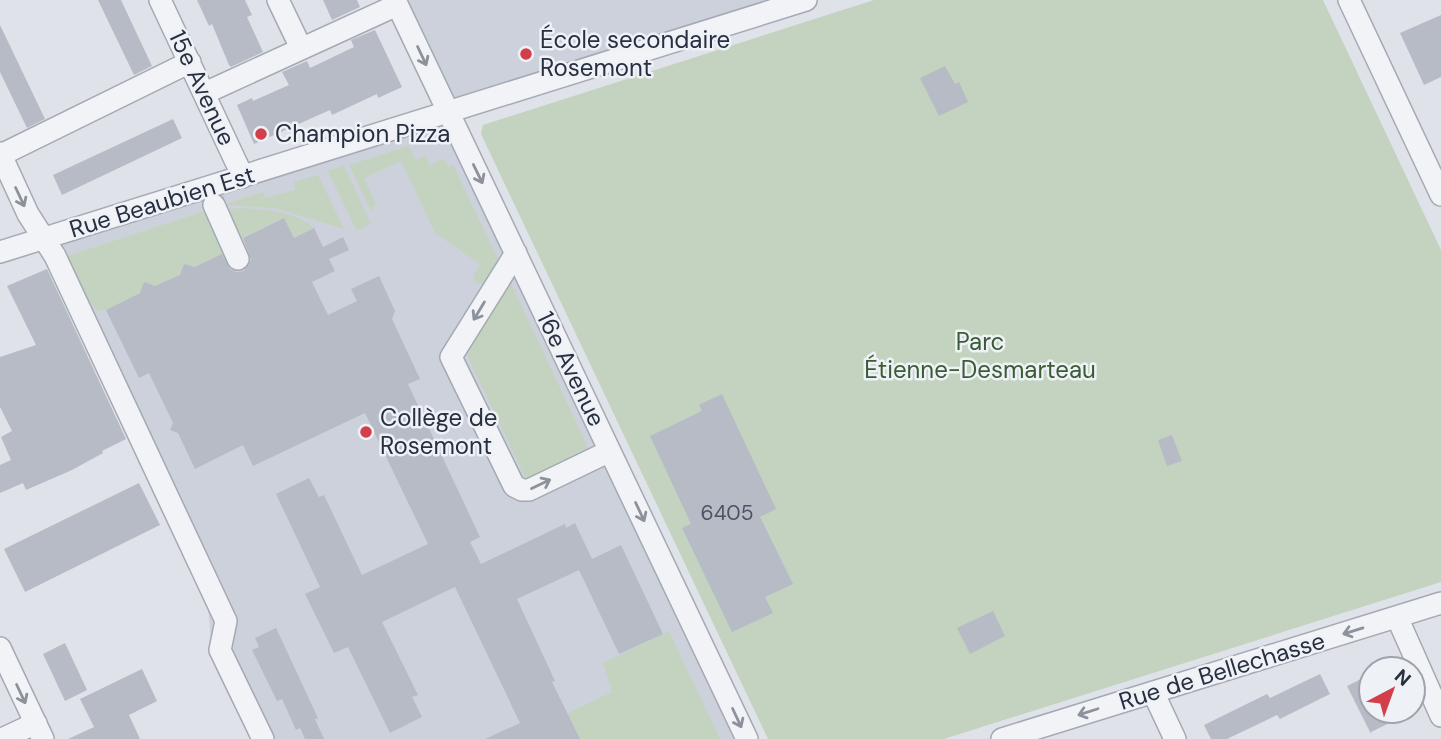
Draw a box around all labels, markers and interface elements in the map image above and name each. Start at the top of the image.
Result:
place label: École secondaire Rosemont [540,24,730,83]
street label: 15e Avenue [162,25,243,150]
one-way arrow [415,45,429,66]
marker: École secondaire Rosemont [518,46,534,62]
place label: Champion Pizza [275,118,450,149]
marker: Champion Pizza [253,126,269,142]
street label: Rue Beaubien Est [66,159,258,244]
one-way arrow [471,163,485,184]
one-way arrow [14,186,27,207]
one-way arrow [472,300,486,320]
street label: 16e Avenue [530,306,613,431]
park label: Parc Étienne-Desmarteau [864,326,1096,385]
place label: Collège de Rosemont [380,402,497,461]
marker: Collège de Rosemont [358,424,374,440]
one-way arrow [530,477,551,491]
house number: 6405 [700,499,754,527]
one-way arrow [633,501,647,522]
street label: Rue de Bellechasse [1115,624,1329,717]
one-way arrow [1342,625,1364,638]
north arrow [1357,655,1427,725]
text: N [1389,664,1416,692]
one-way arrow [15,683,29,704]
one-way arrow [1078,706,1100,719]
one-way arrow [731,707,744,728]

